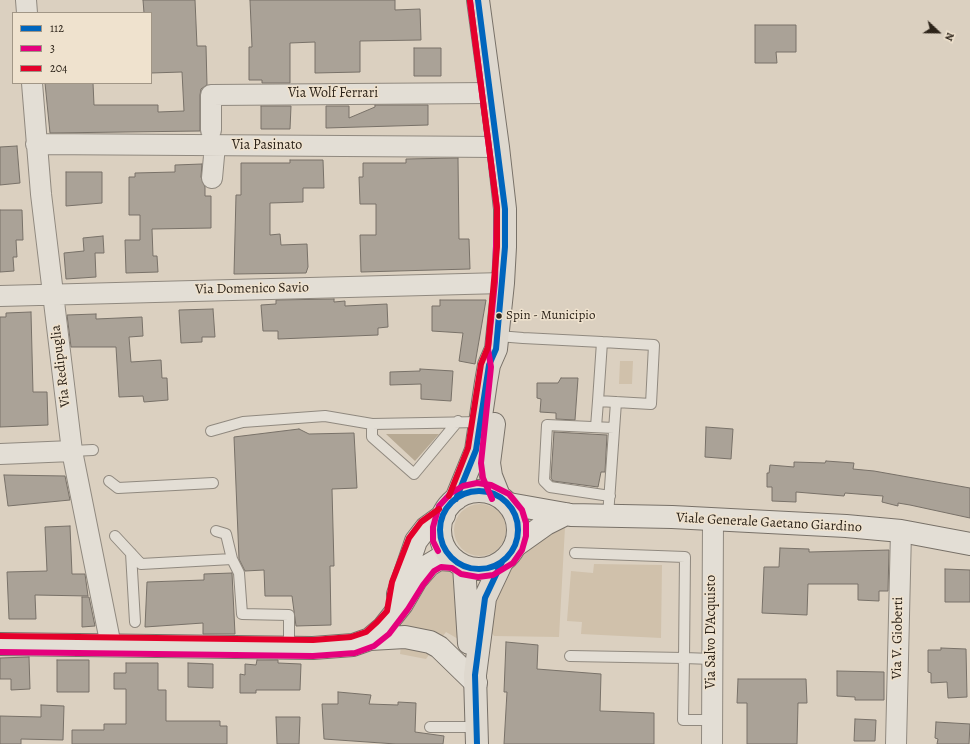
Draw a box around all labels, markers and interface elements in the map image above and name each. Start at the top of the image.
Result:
legend [12,12,152,84]
north arrow [918,12,958,52]
text: 112 [50,20,64,36]
text: N [941,30,958,43]
text: 3 [50,40,55,56]
text: 204 [50,60,68,76]
street label: Via Wolf Ferrari [288,86,378,102]
street label: Via Pasinato [232,138,302,154]
street label: Via Domenico Savio [195,280,309,298]
place label: Spin - Municipio [506,308,595,324]
marker: Spin - Municipio [494,311,504,321]
street label: Via Redipuglia [48,324,74,408]
street label: Viale Generale Gaetano Giardino [676,510,862,536]
street label: Via Salvo D'Acquisto [704,575,720,689]
street label: Via V. Gioberti [889,597,907,679]

